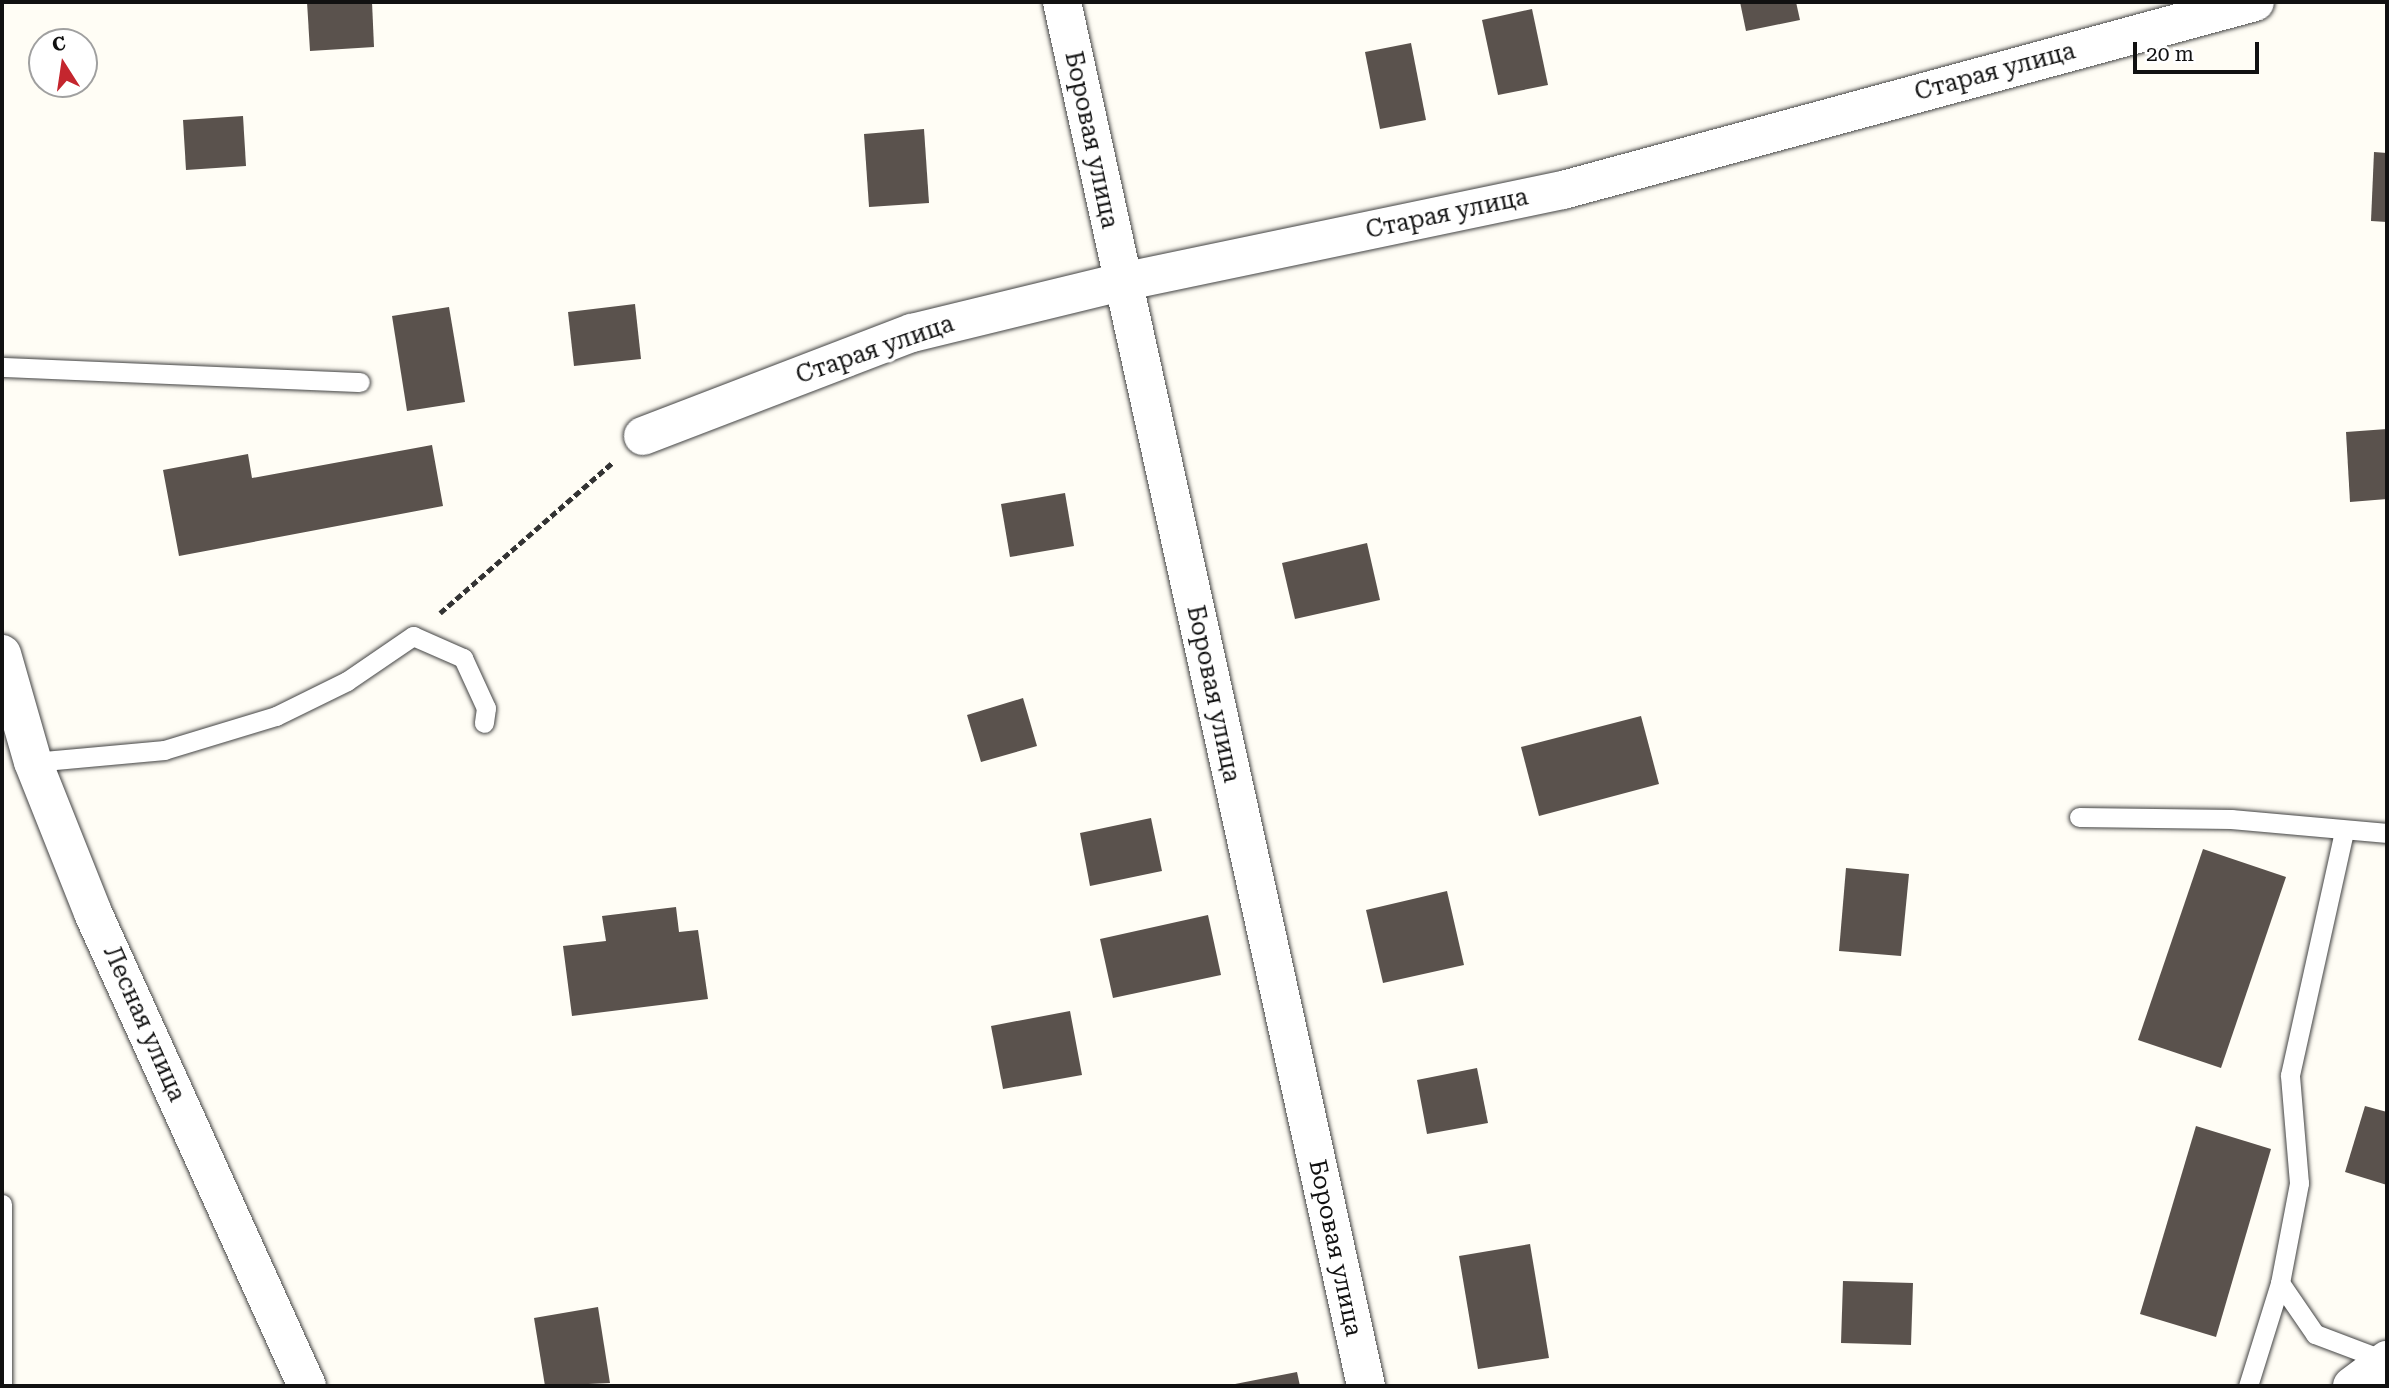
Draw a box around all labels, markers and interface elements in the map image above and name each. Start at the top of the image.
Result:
north arrow [28,28,98,98]
scale bar [2137,28,2263,72]
text: С [50,31,68,57]
street label: Старая улица [1912,37,2078,107]
text: 20 m [2146,42,2194,66]
street label: Боровая улица [1058,49,1124,231]
street label: Старая улица [1363,183,1531,245]
street label: Старая улица [792,310,958,390]
street label: Боровая улица [1180,603,1246,785]
street label: Лесная улица [97,942,191,1106]
street label: Боровая улица [1302,1157,1368,1339]

